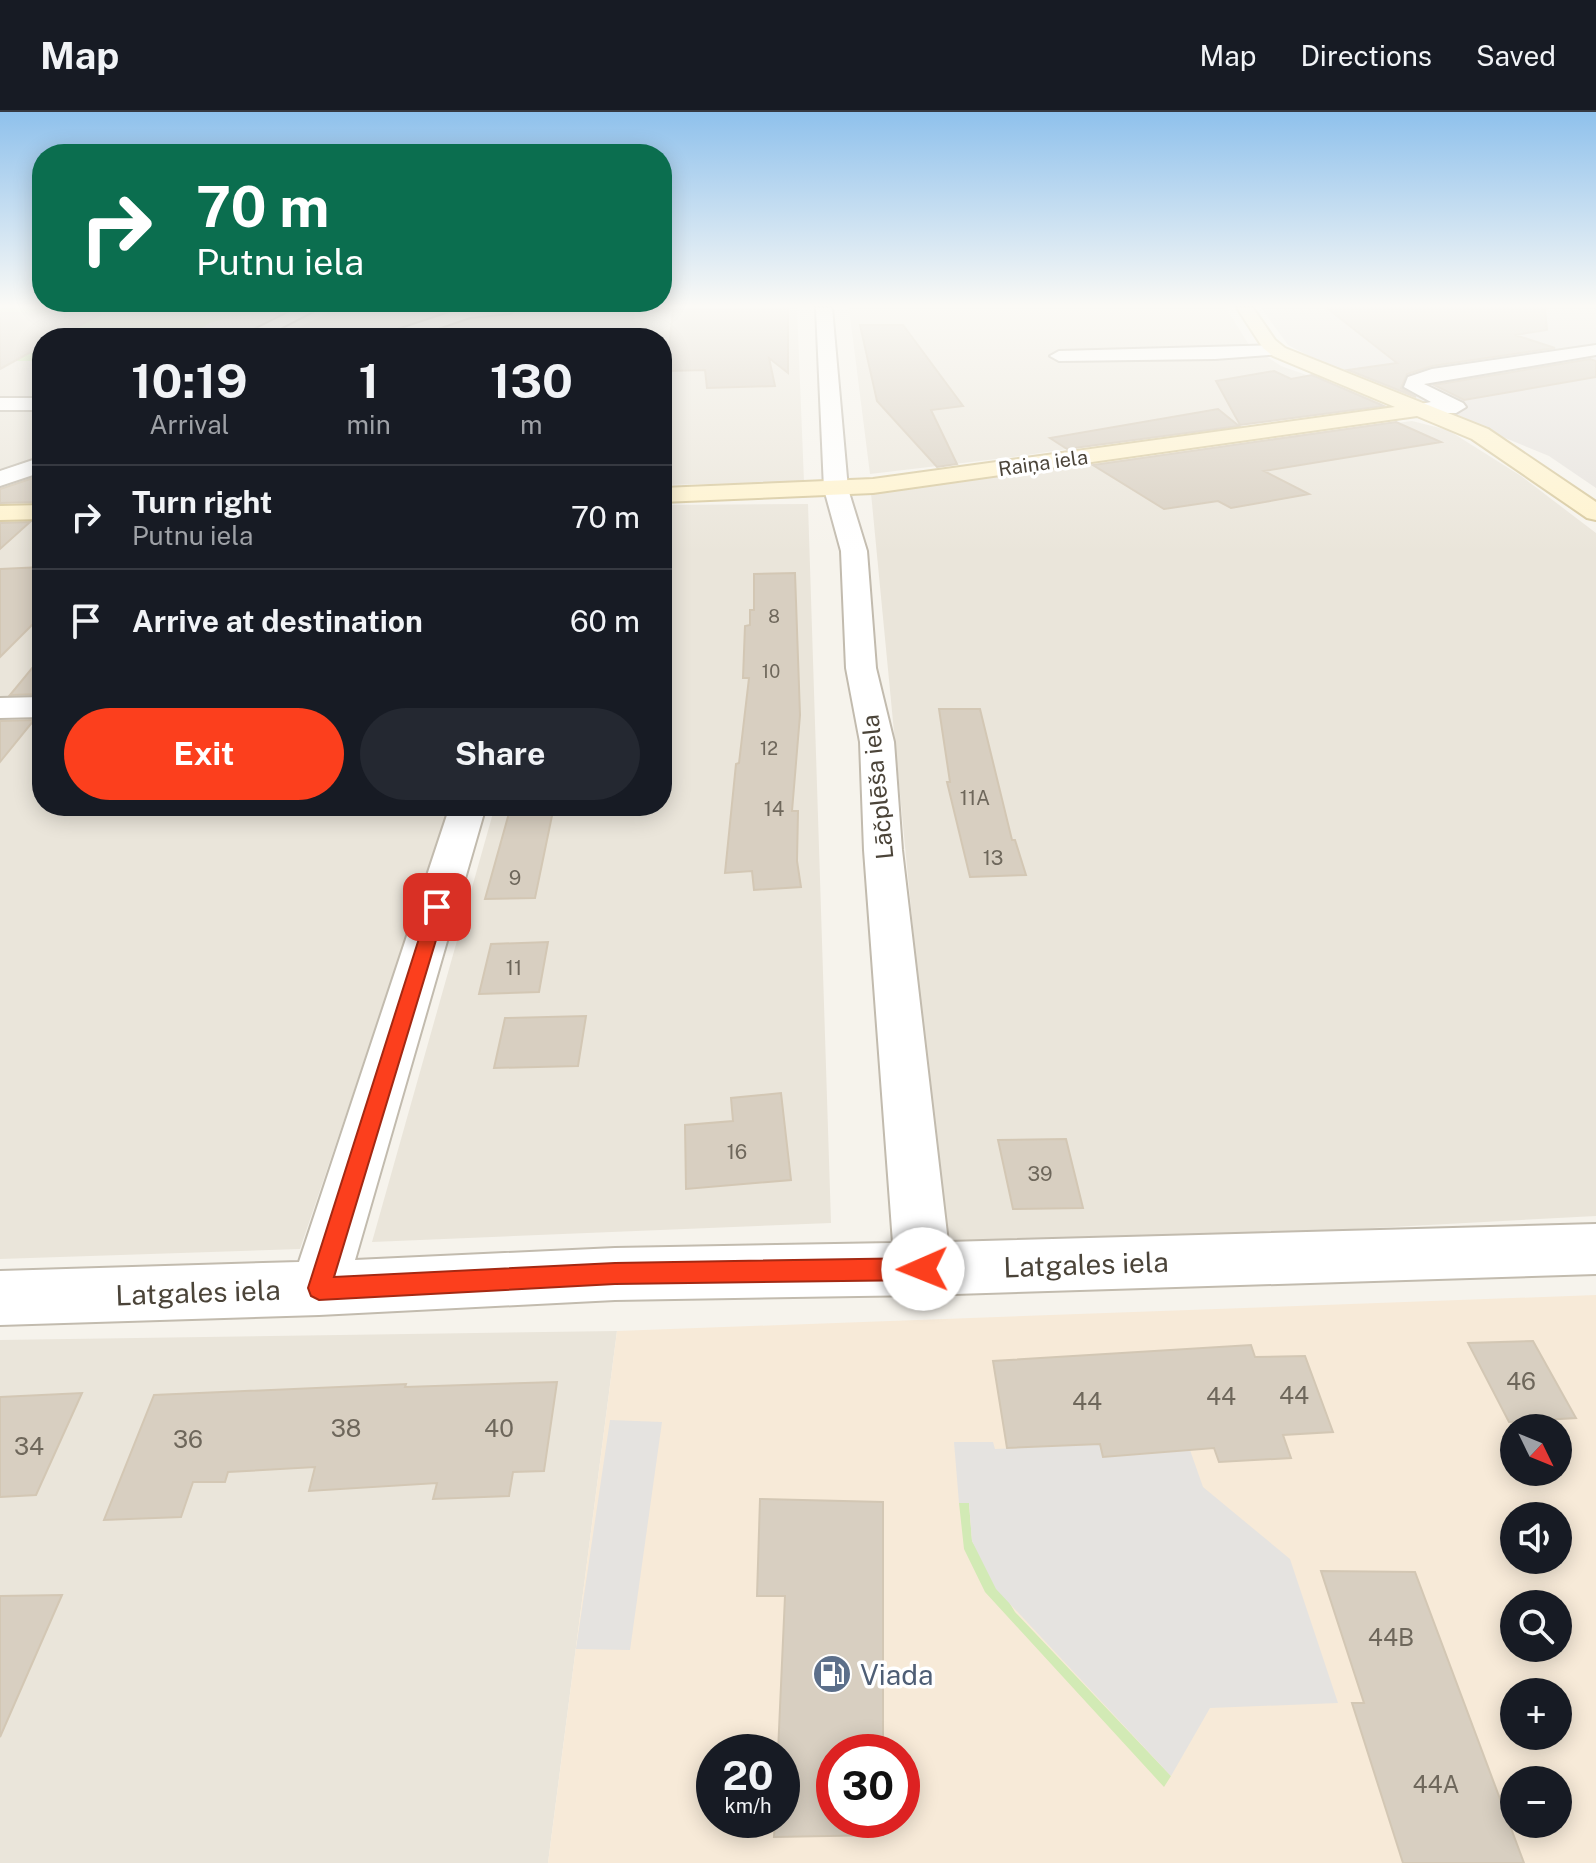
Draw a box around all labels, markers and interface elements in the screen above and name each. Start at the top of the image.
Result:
text: Map [40,33,119,78]
text: Map [1200,39,1256,72]
text: Directions [1300,39,1432,72]
text: Saved [1476,39,1556,72]
text: 70 m [196,174,329,240]
icon: right [64,176,168,280]
text: Putnu iela [196,241,364,283]
text: 10:19 [131,352,248,409]
text: 1 [358,352,379,409]
text: 130 [490,352,573,409]
text: Arrival [149,409,229,440]
text: min [347,409,391,440]
text: m [520,409,543,440]
street label: Raiņa iela [997,445,1089,481]
text: Turn right [132,484,272,520]
icon: right [64,495,108,539]
text: 70 m [571,499,640,535]
text: Putnu iela [132,520,253,551]
icon: arrive [64,599,108,643]
text: Arrive at destination [132,603,423,639]
text: 60 m [570,603,640,639]
house number: 8 [768,606,780,627]
house number: 10 [762,661,780,682]
button: Exit [64,708,344,800]
button: Share [360,708,640,800]
street label: Lāčplēša iela [855,713,899,861]
house number: 12 [760,738,778,759]
house number: 11A [960,786,990,810]
house number: 14 [764,797,784,821]
house number: 13 [983,846,1003,870]
house number: 9 [509,866,521,890]
pin [403,873,471,941]
icon: arrive [415,885,459,929]
house number: 11 [506,956,522,980]
house number: 16 [727,1140,747,1164]
house number: 39 [1028,1162,1052,1186]
position arrow [881,1227,965,1311]
street label: Latgales iela [1003,1245,1169,1283]
street label: Latgales iela [115,1273,281,1311]
house number: 46 [1506,1367,1536,1395]
house number: 44 [1279,1381,1309,1409]
house number: 44 [1206,1382,1236,1410]
house number: 44 [1072,1387,1102,1415]
house number: 38 [331,1414,361,1442]
house number: 40 [484,1414,514,1442]
north arrow [1500,1414,1572,1486]
map controls [1500,1414,1572,1838]
house number: 36 [173,1425,203,1453]
house number: 34 [14,1432,44,1460]
button: sound [1500,1502,1572,1574]
button: search [1500,1590,1572,1662]
house number: 44B [1368,1623,1414,1651]
fuel station icon: Viada [811,1653,853,1695]
place label: Viada [860,1658,933,1691]
button: + [1500,1678,1572,1750]
speed limit sign: 30 [816,1734,920,1838]
text: 20 [722,1752,774,1799]
button: − [1500,1766,1572,1838]
house number: 44A [1412,1770,1460,1798]
text: km/h [724,1794,772,1818]

